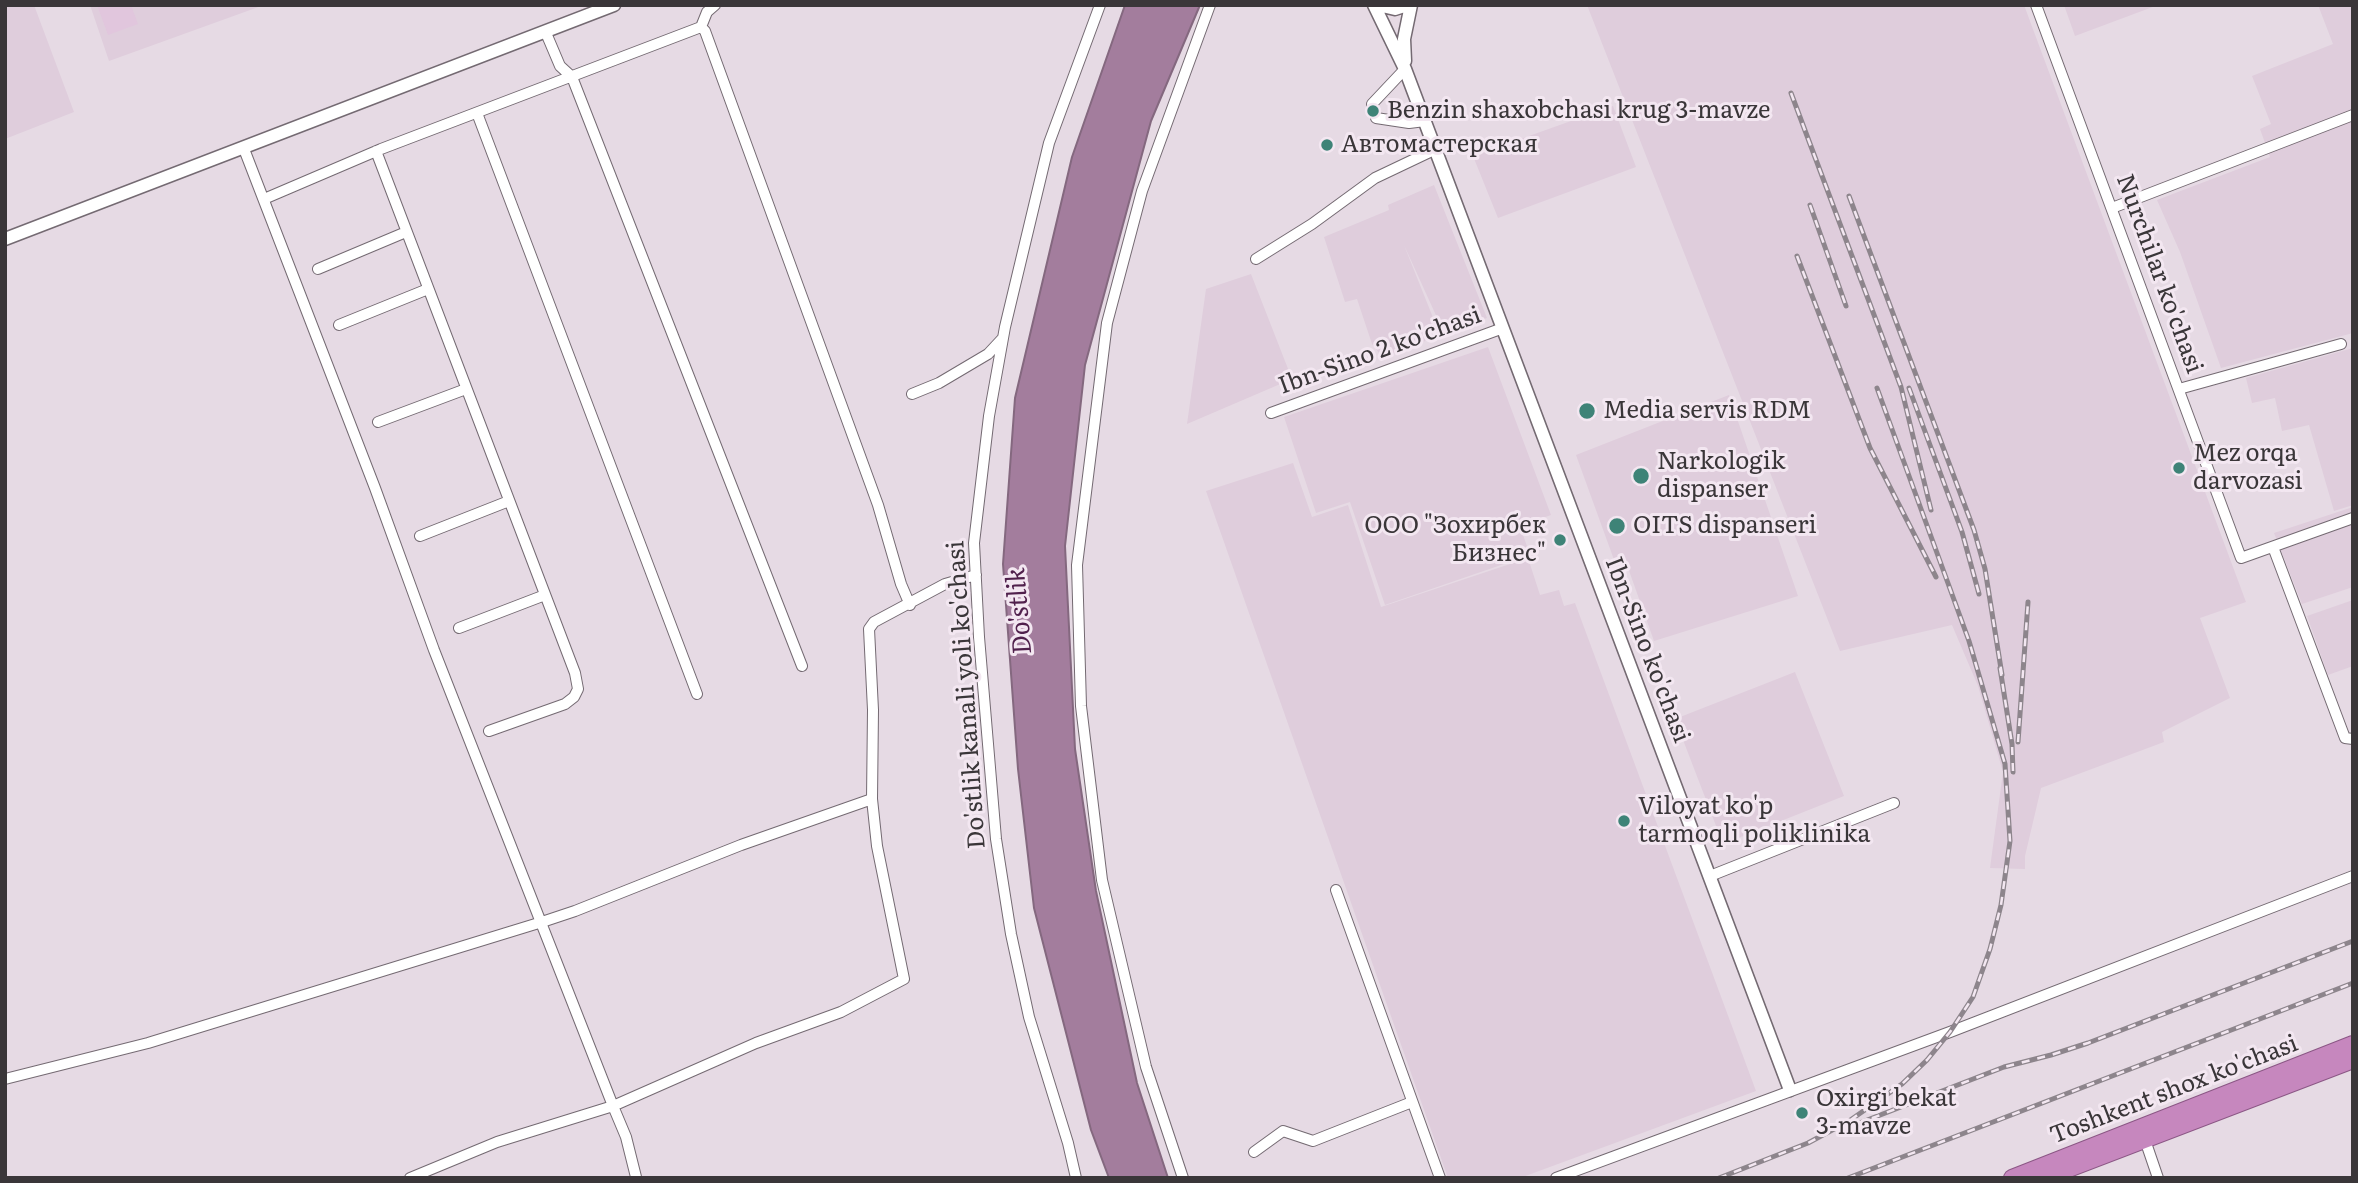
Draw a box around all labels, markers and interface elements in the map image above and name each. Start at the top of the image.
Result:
place label: Benzin shaxobchasi krug 3-mavze [1387,97,1770,125]
marker: Benzin shaxobchasi krug 3-mavze [1365,103,1381,119]
place label: Автомастерская [1341,131,1538,159]
marker: Автомастерская [1319,137,1335,153]
street label: Nurchilar ko'chasi [2110,170,2208,378]
street label: Ibn-Sino 2 ko'chasi [1275,301,1485,401]
place label: Media servis RDM [1603,397,1811,425]
marker: Media servis RDM [1577,401,1597,421]
place label: Mez orqa darvozasi [2193,440,2302,496]
place label: Narkologik dispanser [1657,448,1785,504]
marker: Mez orqa darvozasi [2171,460,2187,476]
marker: Narkologik dispanser [1631,466,1651,486]
place label: ООО "Зохирбек Бизнес" [1364,512,1546,568]
place label: OITS dispanseri [1633,512,1817,540]
marker: OITS dispanseri [1607,516,1627,536]
marker: ООО "Зохирбек Бизнес" [1552,532,1568,548]
street label: Do'stlik kanali yoli ko'chasi [942,540,992,850]
street label: Ibn-Sino ko'chasi [1598,553,1696,747]
water label: Do'stlik [1001,566,1039,656]
place label: Viloyat ko'p tarmoqli poliklinika [1638,793,1870,849]
marker: Viloyat ko'p tarmoqli poliklinika [1616,813,1632,829]
street label: Toshkent shox ko'chasi [2046,1029,2302,1151]
place label: Oxirgi bekat 3-mavze [1816,1085,1957,1141]
marker: Oxirgi bekat 3-mavze [1794,1105,1810,1121]

